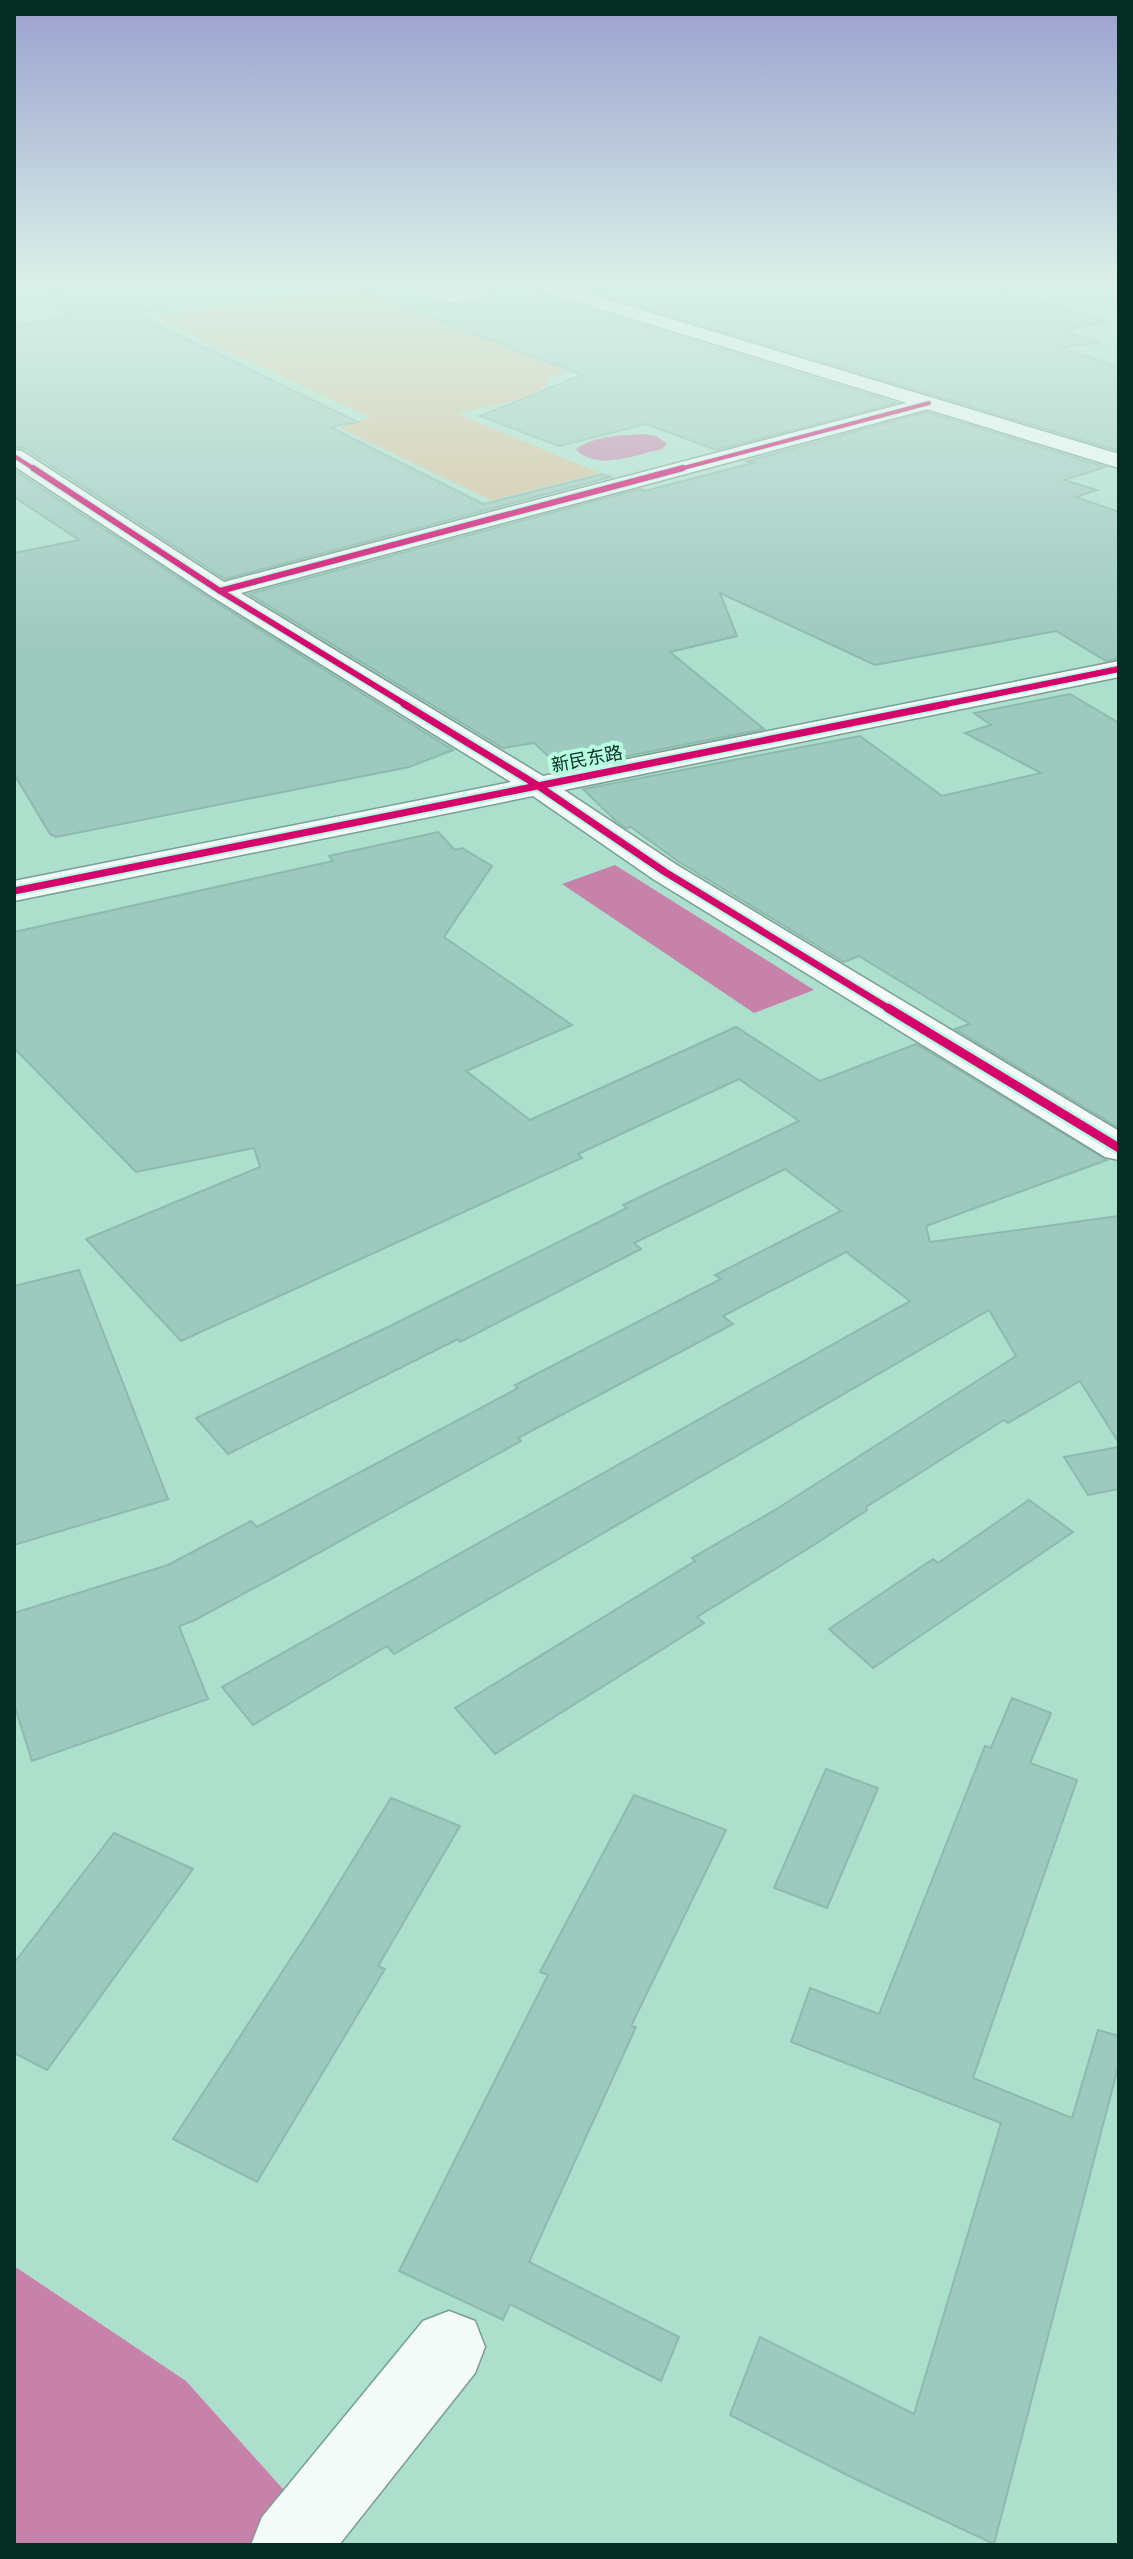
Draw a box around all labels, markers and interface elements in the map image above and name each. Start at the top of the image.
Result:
street label: 新民东路 [550,741,624,777]

